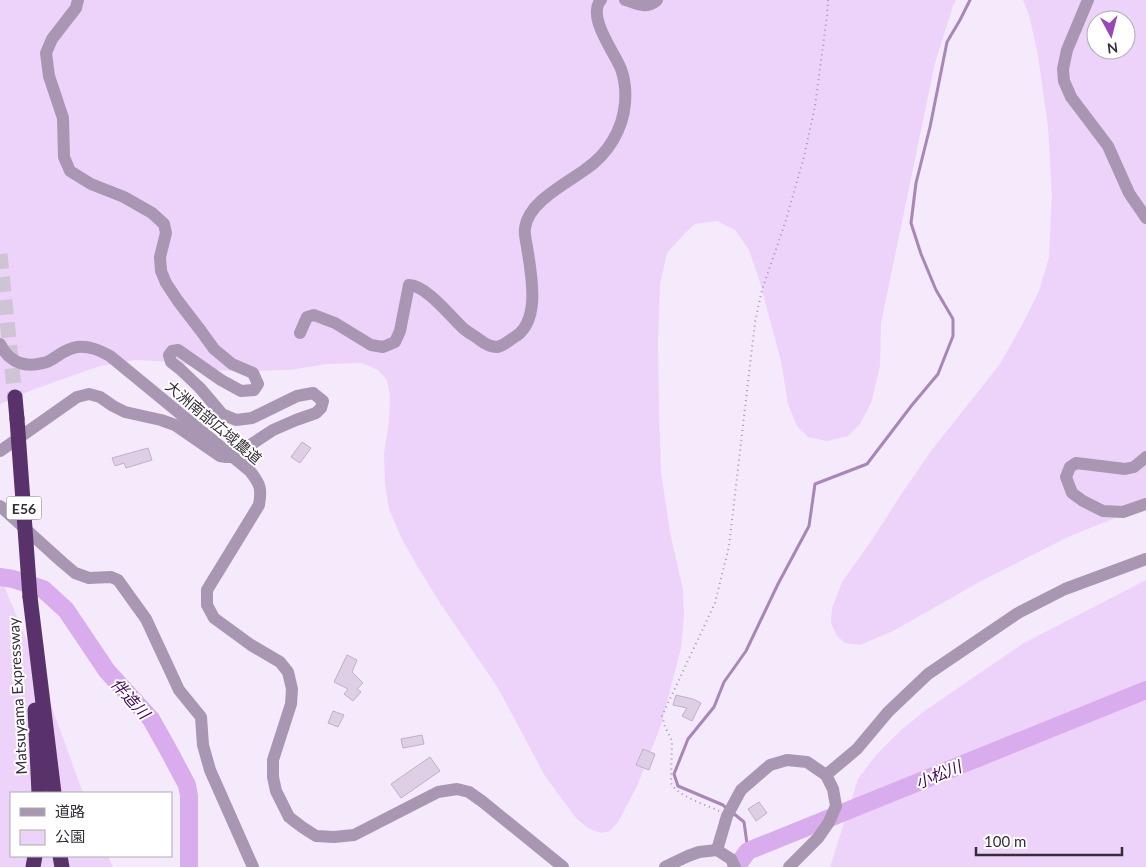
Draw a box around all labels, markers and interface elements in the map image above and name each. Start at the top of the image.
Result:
north arrow [1086,10,1136,60]
text: N [1106,39,1119,57]
street label: 大洲南部広域農道 [162,377,266,467]
road number: E56 [6,496,42,520]
street label: Matsuyama Expressway [4,617,30,775]
water label: 伴造川 [108,674,155,724]
water label: 小松川 [912,755,966,792]
legend [10,792,172,857]
text: 道路 [55,802,85,820]
scale bar [976,824,1122,856]
text: 公園 [55,827,85,845]
text: 100 m [984,832,1026,850]

